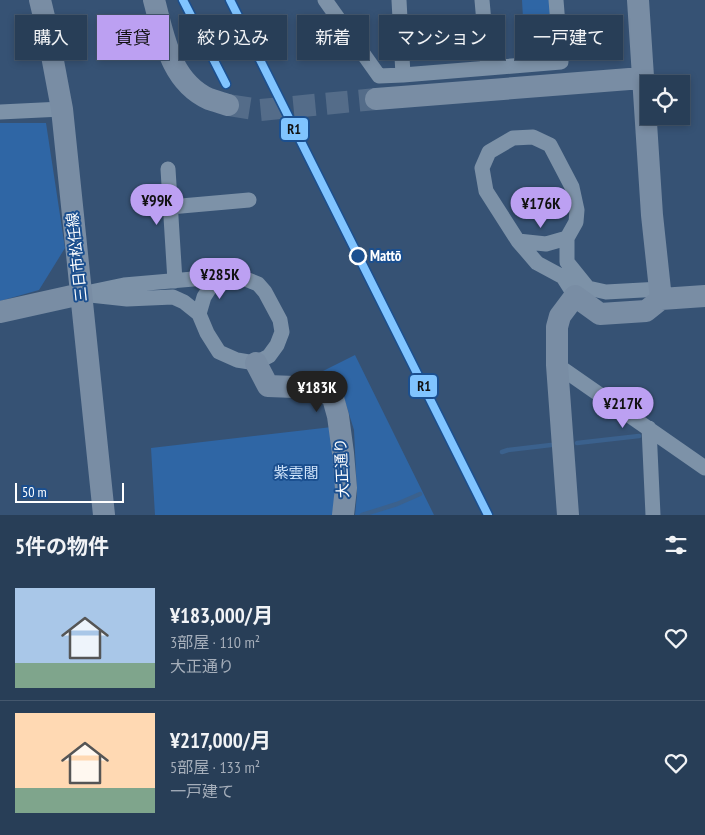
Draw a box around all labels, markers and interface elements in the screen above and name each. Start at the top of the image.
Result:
chip: 購入 [15,15,87,60]
chip: 賃貸 [97,15,169,60]
chip: 絞り込み [179,15,287,60]
chip: 新着 [297,15,369,60]
chip: マンション [379,15,505,60]
chip: 一戸建て [515,15,623,60]
map controls [640,75,690,125]
button: locate [640,75,690,125]
line badge: R1 [280,117,309,141]
text: R1 [287,120,301,138]
pin: ¥99K [127,184,187,226]
pin: ¥176K [506,186,576,229]
text: ¥99K [141,190,173,210]
text: ¥176K [522,193,560,213]
street label: 三日市松任線 [62,211,91,303]
place label: Mattō [370,246,402,265]
marker: Mattō [349,247,367,265]
pin: ¥285K [185,258,255,300]
text: ¥285K [201,264,239,284]
pin: ¥183K [282,370,352,413]
line badge: R1 [409,374,438,398]
text: ¥183K [298,377,336,397]
text: R1 [417,377,431,395]
pin: ¥217K [588,386,658,429]
text: ¥217K [604,393,642,413]
street label: 大正通り [330,438,353,498]
park label: 紫雲閣 [273,463,319,482]
scale bar [15,480,124,503]
text: 50 m [22,483,47,501]
icon: filters [662,531,690,559]
text: 5件の物件 [15,533,109,560]
text: ¥183,000/月 [170,602,273,629]
icon: home [55,608,115,668]
icon: heart [662,624,690,652]
text: 3部屋 · 110 m² [170,632,260,652]
text: 大正通り [170,656,234,676]
text: ¥217,000/月 [170,727,271,754]
icon: home [55,733,115,793]
icon: heart [662,749,690,777]
text: 5部屋 · 133 m² [170,757,260,777]
text: 一戸建て [170,781,234,801]

